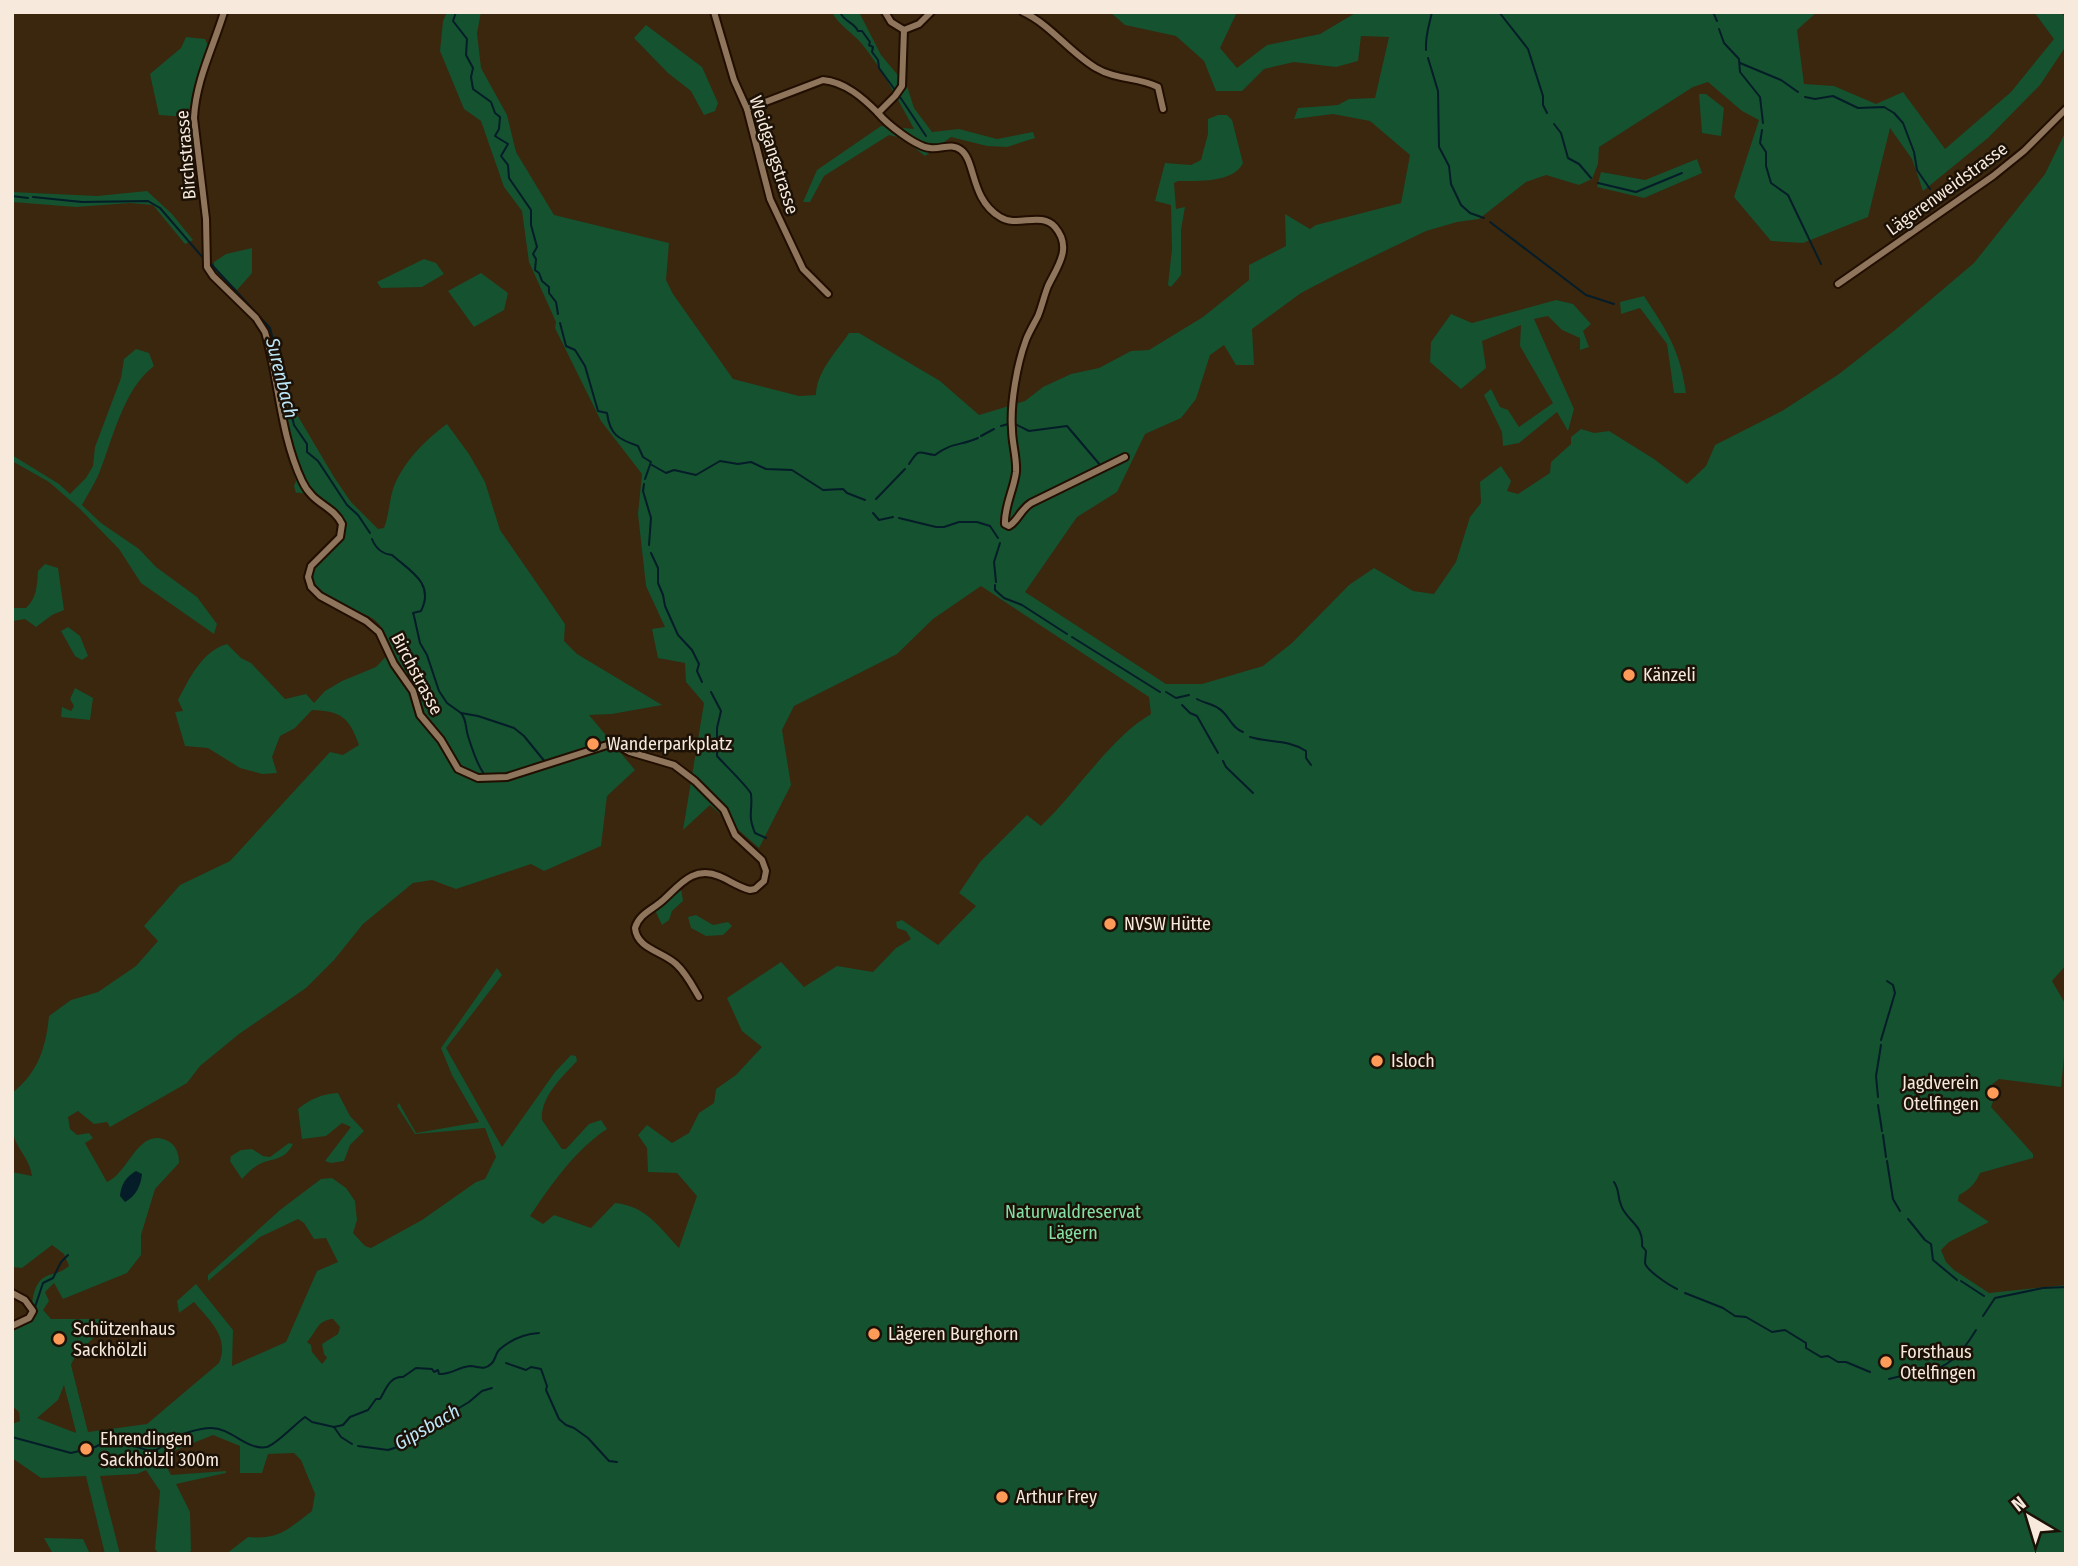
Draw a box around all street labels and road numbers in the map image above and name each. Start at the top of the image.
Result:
street label: Weidgangstrasse [745,93,804,217]
street label: Birchstrasse [171,109,201,201]
street label: Lägerenweidstrasse [1882,138,2012,240]
street label: Birchstrasse [386,629,448,719]

